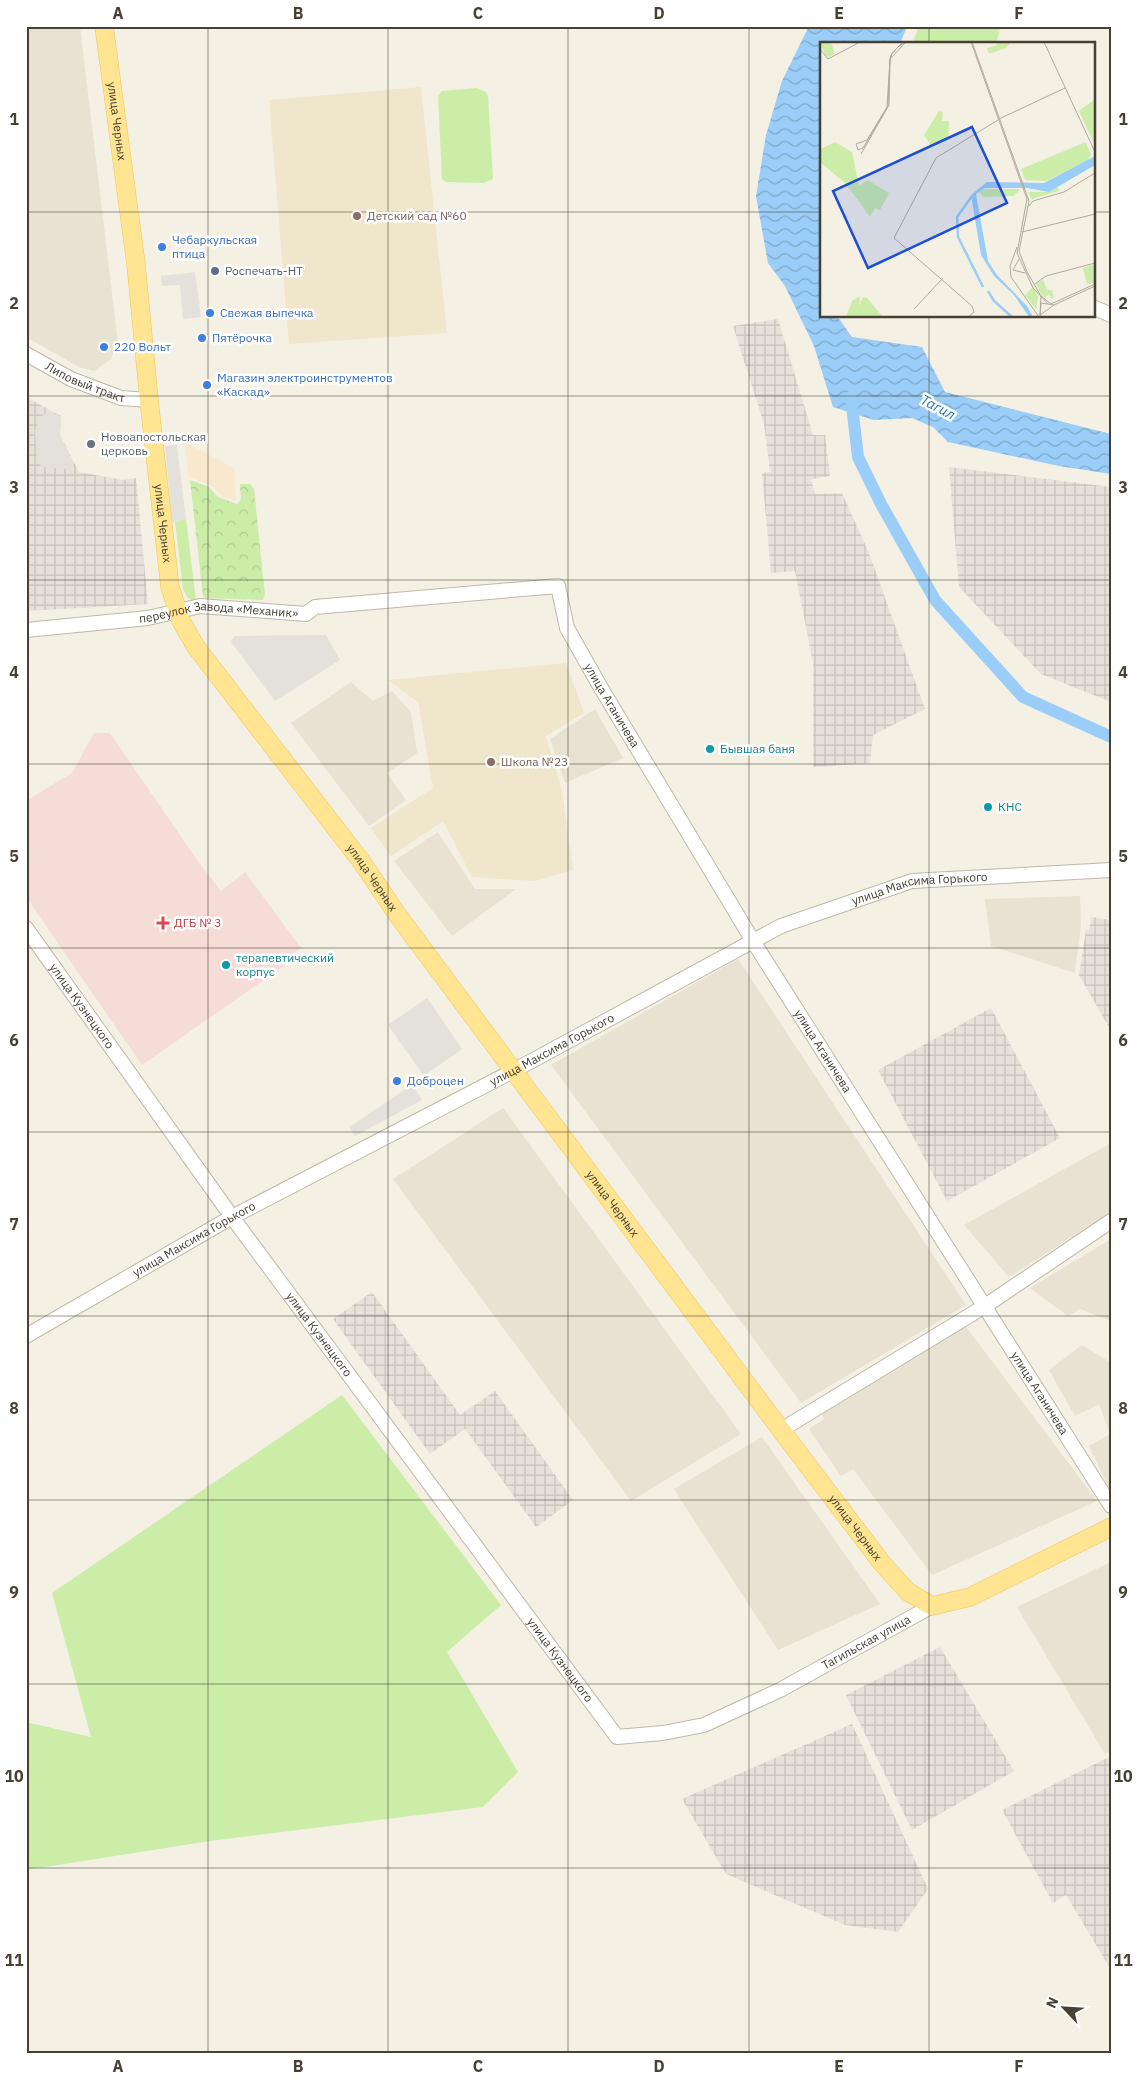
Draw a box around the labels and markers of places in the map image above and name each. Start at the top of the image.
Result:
place label: Детский сад №60 [367,208,467,223]
marker: Детский сад №60 [351,210,363,222]
place label: Чебаркульская птица [172,232,257,261]
marker: Чебаркульская птица [156,241,168,253]
place label: Роспечать-НТ [225,263,303,278]
marker: Роспечать-НТ [209,265,221,277]
place label: Свежая выпечка [220,305,314,320]
marker: Свежая выпечка [204,307,216,319]
place label: Пятёрочка [212,330,272,345]
marker: Пятёрочка [196,332,208,344]
place label: 220 Вольт [114,339,171,354]
marker: 220 Вольт [98,341,110,353]
place label: Магазин электроинструментов «Каскад» [217,370,393,399]
marker: Магазин электроинструментов «Каскад» [201,379,213,391]
place label: Новоапостольская церковь [101,429,206,458]
marker: Новоапостольская церковь [85,438,97,450]
place label: Бывшая баня [720,741,795,756]
marker: Бывшая баня [704,743,716,755]
place label: Школа №23 [501,754,568,769]
marker: Школа №23 [485,756,497,768]
place label: КНС [998,799,1022,814]
marker: КНС [982,801,994,813]
place label: ДГБ № 3 [174,915,222,930]
marker: ДГБ № 3 [156,916,170,930]
place label: терапевтический корпус [236,950,334,979]
marker: терапевтический корпус [220,959,232,971]
place label: Доброцен [407,1073,464,1088]
marker: Доброцен [391,1075,403,1087]

